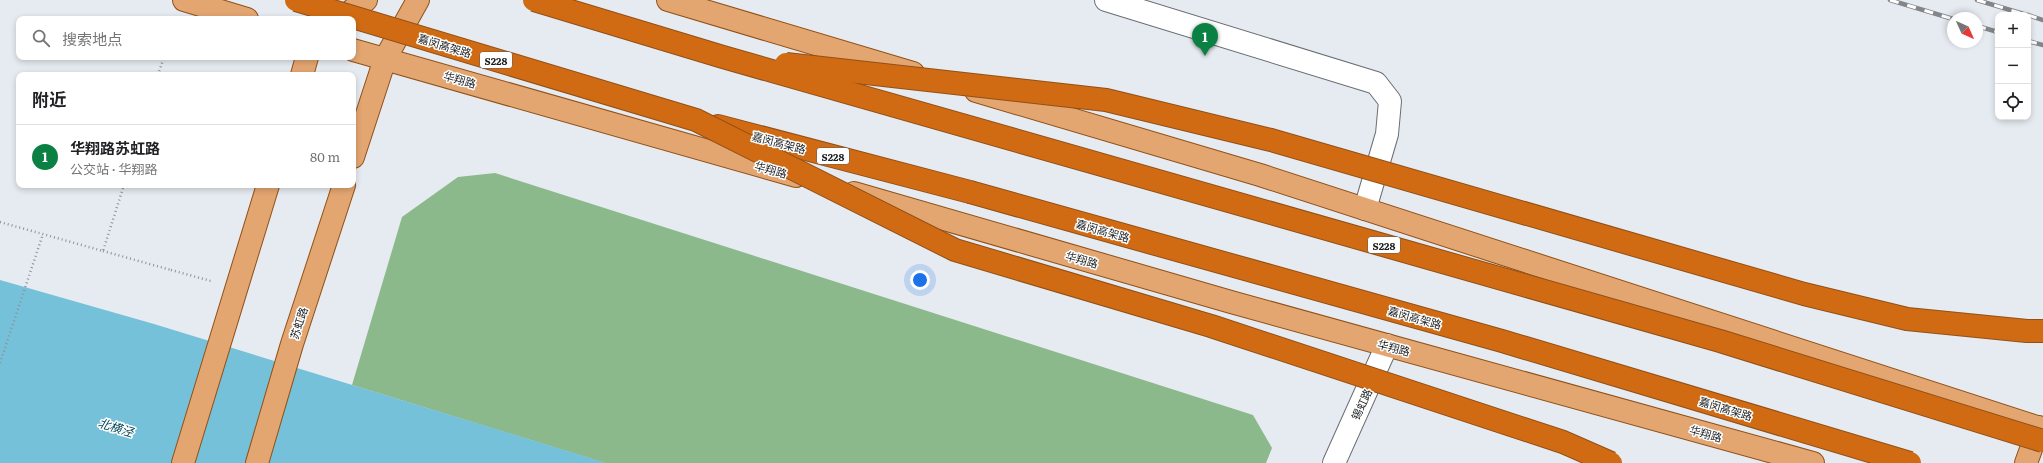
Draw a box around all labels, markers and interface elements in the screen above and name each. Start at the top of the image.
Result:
north arrow [1947,12,1983,48]
map controls [1995,12,2031,120]
button: + [1995,12,2031,48]
search box [16,16,356,60]
pin: 1 [1192,23,1218,56]
icon: search [30,27,52,49]
text: 搜索地点 [62,27,122,50]
street label: 嘉闵高架路 [416,29,474,61]
button: − [1995,48,2031,84]
road number: S228 [480,52,512,68]
street label: 华翔路 [442,67,478,91]
button: locate [1995,84,2031,120]
text: 附近 [32,86,66,111]
street label: 嘉闵高架路 [750,127,808,157]
text: 华翔路苏虹路 [70,136,160,159]
text: 1 [42,147,48,166]
text: 80 m [310,147,340,166]
road number: S228 [817,148,849,164]
street label: 华翔路 [753,157,789,181]
text: 公交站 · 华翔路 [70,159,158,178]
street label: 嘉闵高架路 [1074,215,1132,245]
road number: S228 [1368,237,1400,253]
street label: 华翔路 [1064,247,1100,271]
your location [910,270,930,290]
street label: 嘉闵高架路 [1386,302,1444,332]
street label: 苏虹路 [285,305,311,341]
street label: 华翔路 [1376,335,1412,359]
street label: 锡虹路 [1347,386,1375,422]
street label: 嘉闵高架路 [1697,392,1755,424]
water label: 北横泾 [96,413,137,441]
street label: 华翔路 [1688,421,1724,445]

